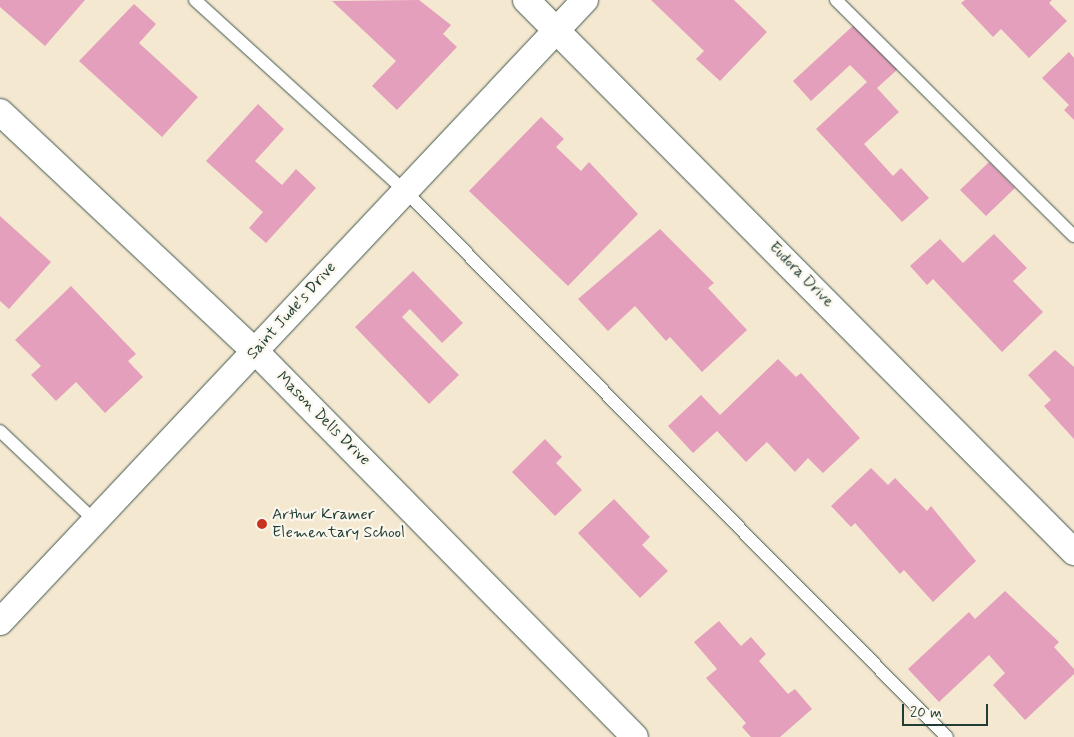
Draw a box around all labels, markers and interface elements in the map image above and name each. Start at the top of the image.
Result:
street label: Eudora Drive [765,239,837,311]
street label: Saint Jude's Drive [244,259,340,363]
street label: Mason Dells Drive [272,368,374,470]
place label: Arthur Kramer Elementary School [272,505,405,543]
marker: Arthur Kramer Elementary School [256,518,268,530]
scale bar [904,694,990,726]
text: 20 m [910,703,942,723]

